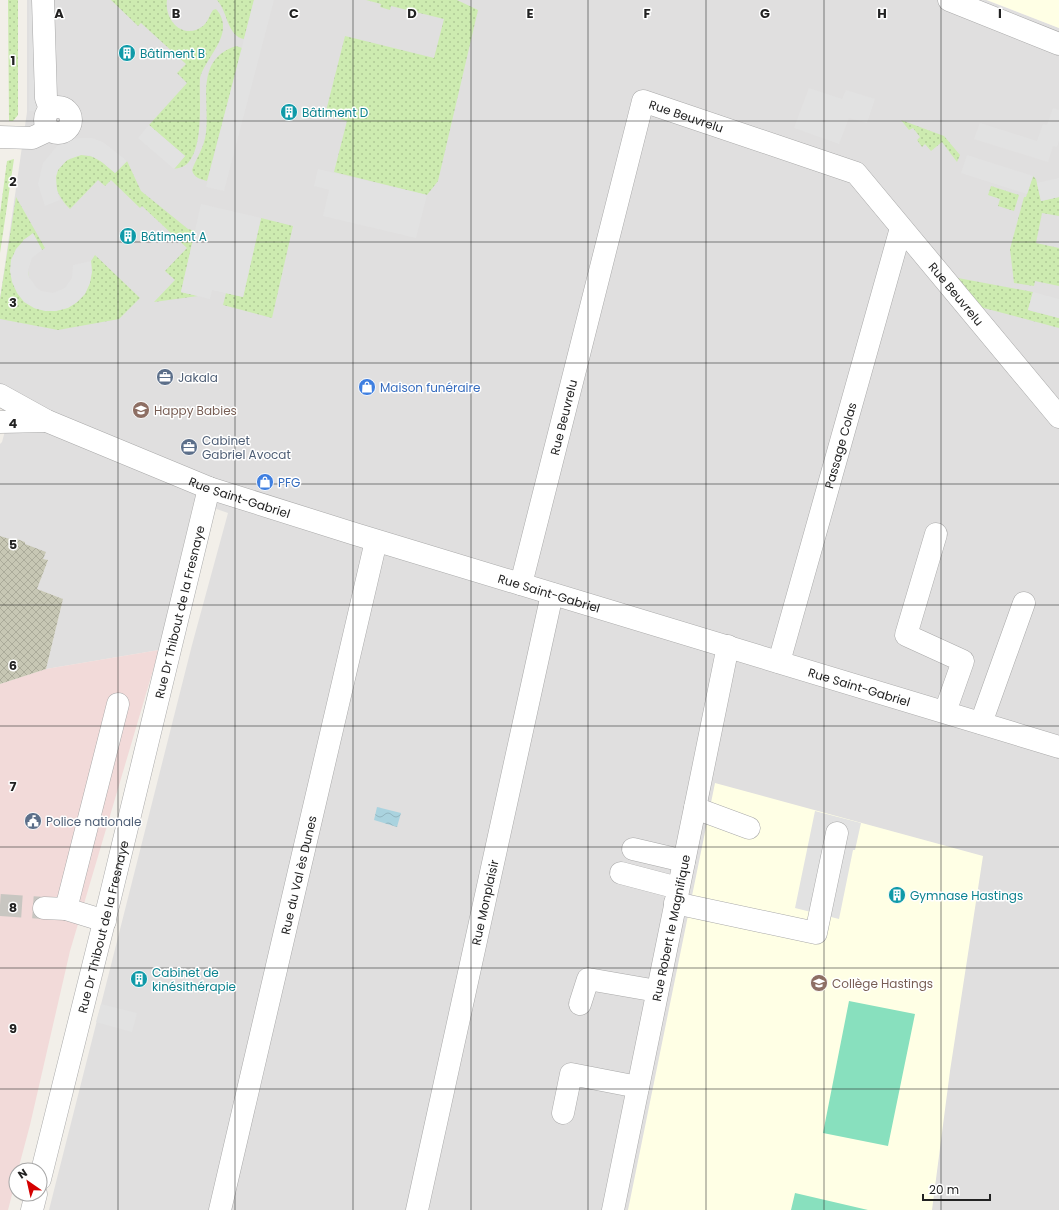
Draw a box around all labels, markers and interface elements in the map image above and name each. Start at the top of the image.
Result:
text: A [54,4,64,23]
text: B [172,4,181,23]
text: C [289,4,299,23]
text: D [407,4,417,23]
text: E [526,4,534,23]
text: F [643,4,651,23]
text: G [760,4,770,23]
text: H [877,4,887,23]
text: I [998,4,1002,23]
building icon: Bâtiment B [117,43,137,63]
place label: Bâtiment B [140,45,205,62]
text: 1 [11,51,15,70]
street label: Rue Beuvrelu [647,95,726,136]
building icon: Bâtiment D [279,102,299,122]
place label: Bâtiment D [302,104,368,121]
text: 2 [9,172,17,191]
building icon: Bâtiment A [118,226,138,246]
place label: Bâtiment A [141,228,207,245]
street label: Rue Beuvrelu [925,258,988,329]
text: 3 [9,293,17,312]
office icon: Jakala [155,367,175,387]
place label: Jakala [178,369,218,386]
shop icon: Maison funéraire [357,377,377,397]
street label: Rue Beuvrelu [545,378,581,457]
place label: Maison funéraire [380,379,480,396]
school or university icon: Happy Babies [131,400,151,420]
street label: Passage Colas [820,400,860,490]
place label: Happy Babies [154,402,237,419]
text: 4 [9,414,18,433]
place label: Cabinet Gabriel Avocat [202,432,291,463]
office icon: Cabinet Gabriel Avocat [179,437,199,457]
street label: Rue Saint-Gabriel [186,472,293,522]
shop icon: PFG [255,472,275,492]
place label: PFG [278,474,300,491]
street label: Rue Dr Thibout de la Fresnaye [150,524,208,700]
text: 5 [9,535,17,554]
street label: Rue Saint-Gabriel [496,569,602,616]
text: 6 [9,656,17,675]
street label: Rue Saint-Gabriel [806,663,913,710]
text: 7 [10,777,17,796]
public building icon: Police nationale [23,811,43,831]
place label: Police nationale [46,813,141,830]
street label: Rue du Val ès Dunes [276,814,320,936]
street label: Rue Dr Thibout de la Fresnaye [73,839,132,1015]
street label: Rue Robert le Magnifique [647,853,694,1003]
street label: Rue Monplaisir [467,857,502,947]
building icon: Gymnase Hastings [887,885,907,905]
place label: Gymnase Hastings [910,887,1023,904]
text: 8 [9,898,17,917]
place label: Cabinet de kinésithérapie [152,964,236,995]
building icon: Cabinet de kinésithérapie [129,969,149,989]
school or university icon: Collège Hastings [809,973,829,993]
place label: Collège Hastings [832,975,933,992]
text: 9 [9,1019,17,1038]
north arrow [8,1162,48,1202]
text: N [15,1165,30,1183]
scale bar [923,1176,990,1202]
text: 20 m [929,1181,959,1198]

